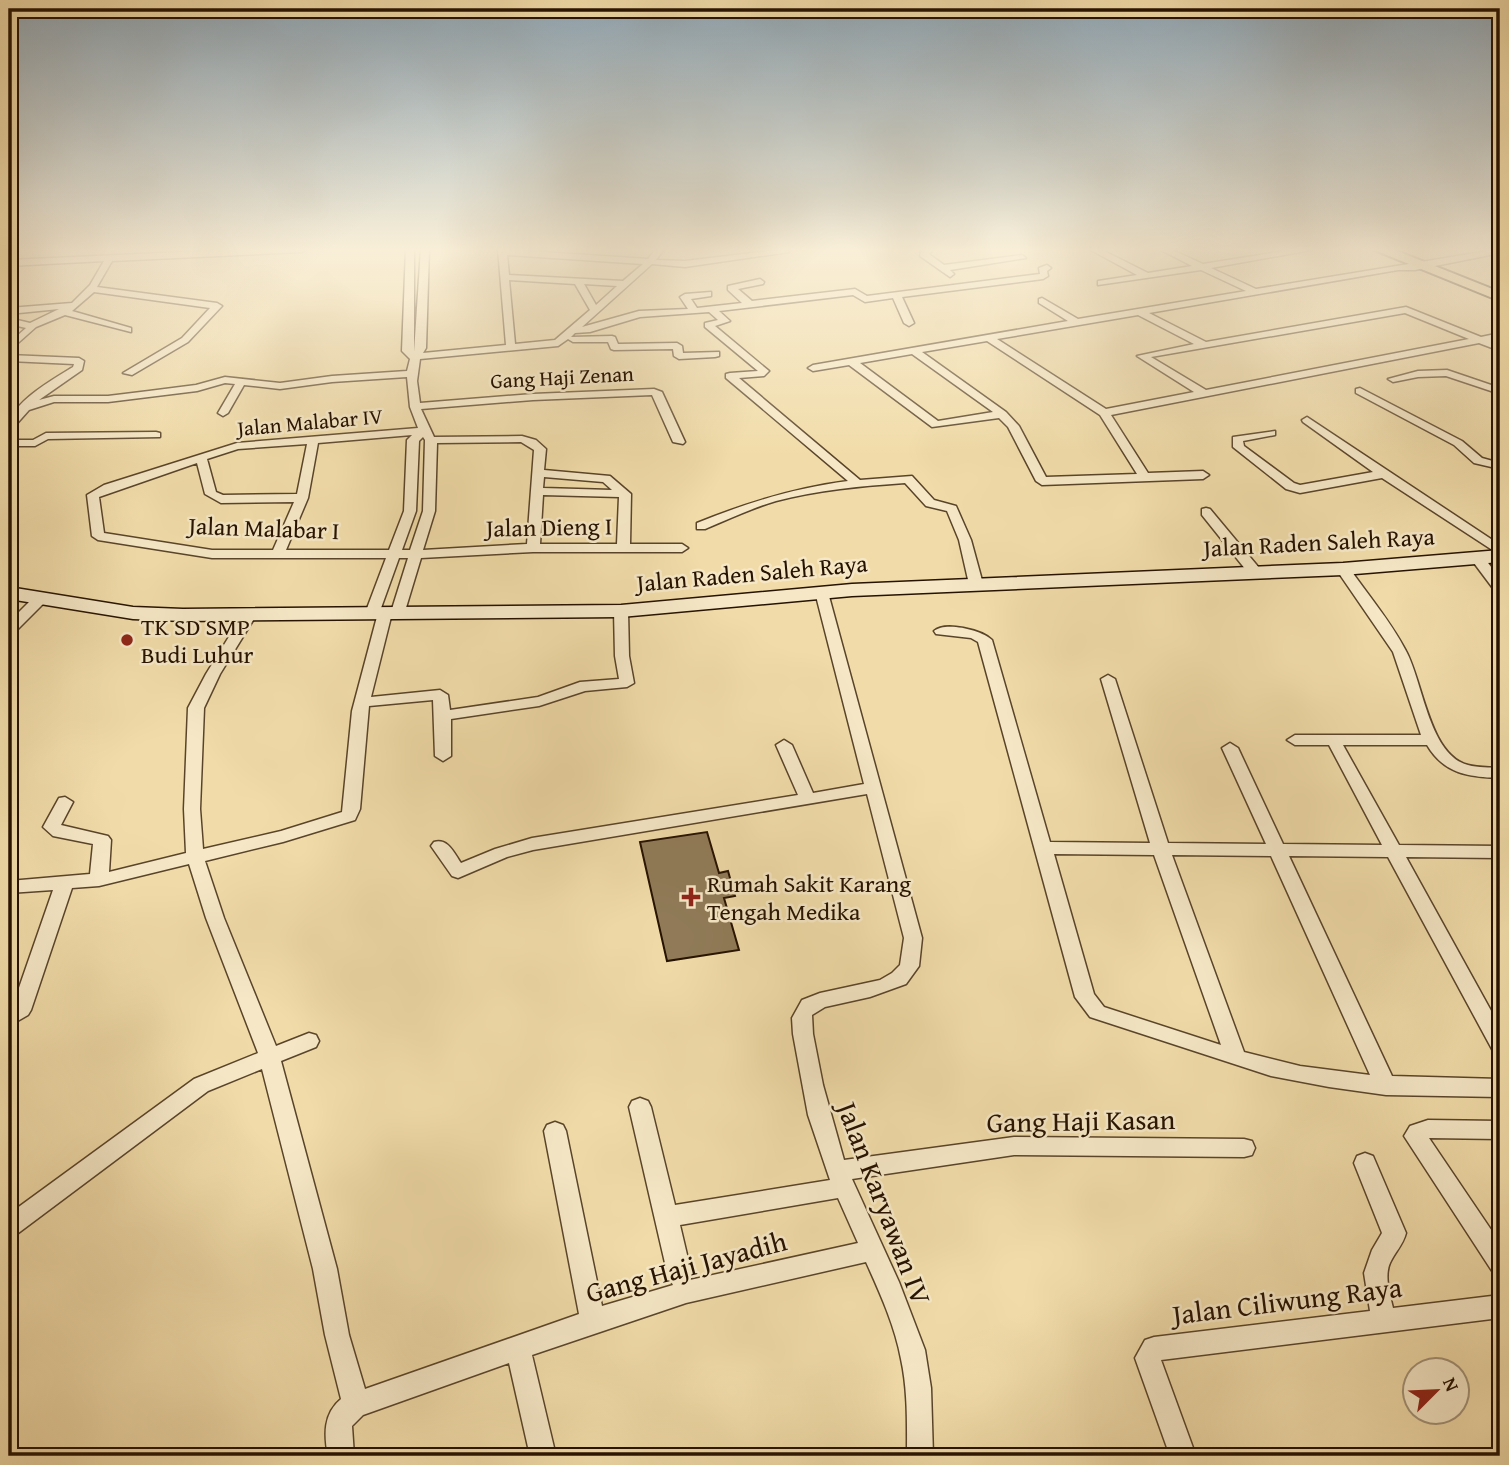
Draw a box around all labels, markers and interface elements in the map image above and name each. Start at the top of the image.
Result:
street label: Gang Haji Zenan [489,358,635,396]
street label: Jalan Malabar IV [233,400,384,444]
street label: Jalan Malabar I [185,508,340,548]
street label: Jalan Dieng I [482,508,613,546]
street label: Jalan Raden Saleh Raya [1199,518,1436,566]
street label: Jalan Raden Saleh Raya [632,545,870,601]
place label: TK SD SMP Budi Luhur [141,609,254,672]
marker: TK SD SMP Budi Luhur [119,632,135,648]
place label: Rumah Sakit Karang Tengah Medika [707,866,911,929]
marker: Rumah Sakit Karang Tengah Medika [681,887,701,907]
street label: Jalan Karyawan IV [826,1093,943,1310]
street label: Gang Haji Kasan [986,1098,1176,1142]
street label: Gang Haji Jayadih [581,1219,791,1312]
street label: Jalan Ciliwung Raya [1167,1265,1405,1335]
north arrow [1400,1356,1470,1426]
text: N [1436,1373,1467,1396]

